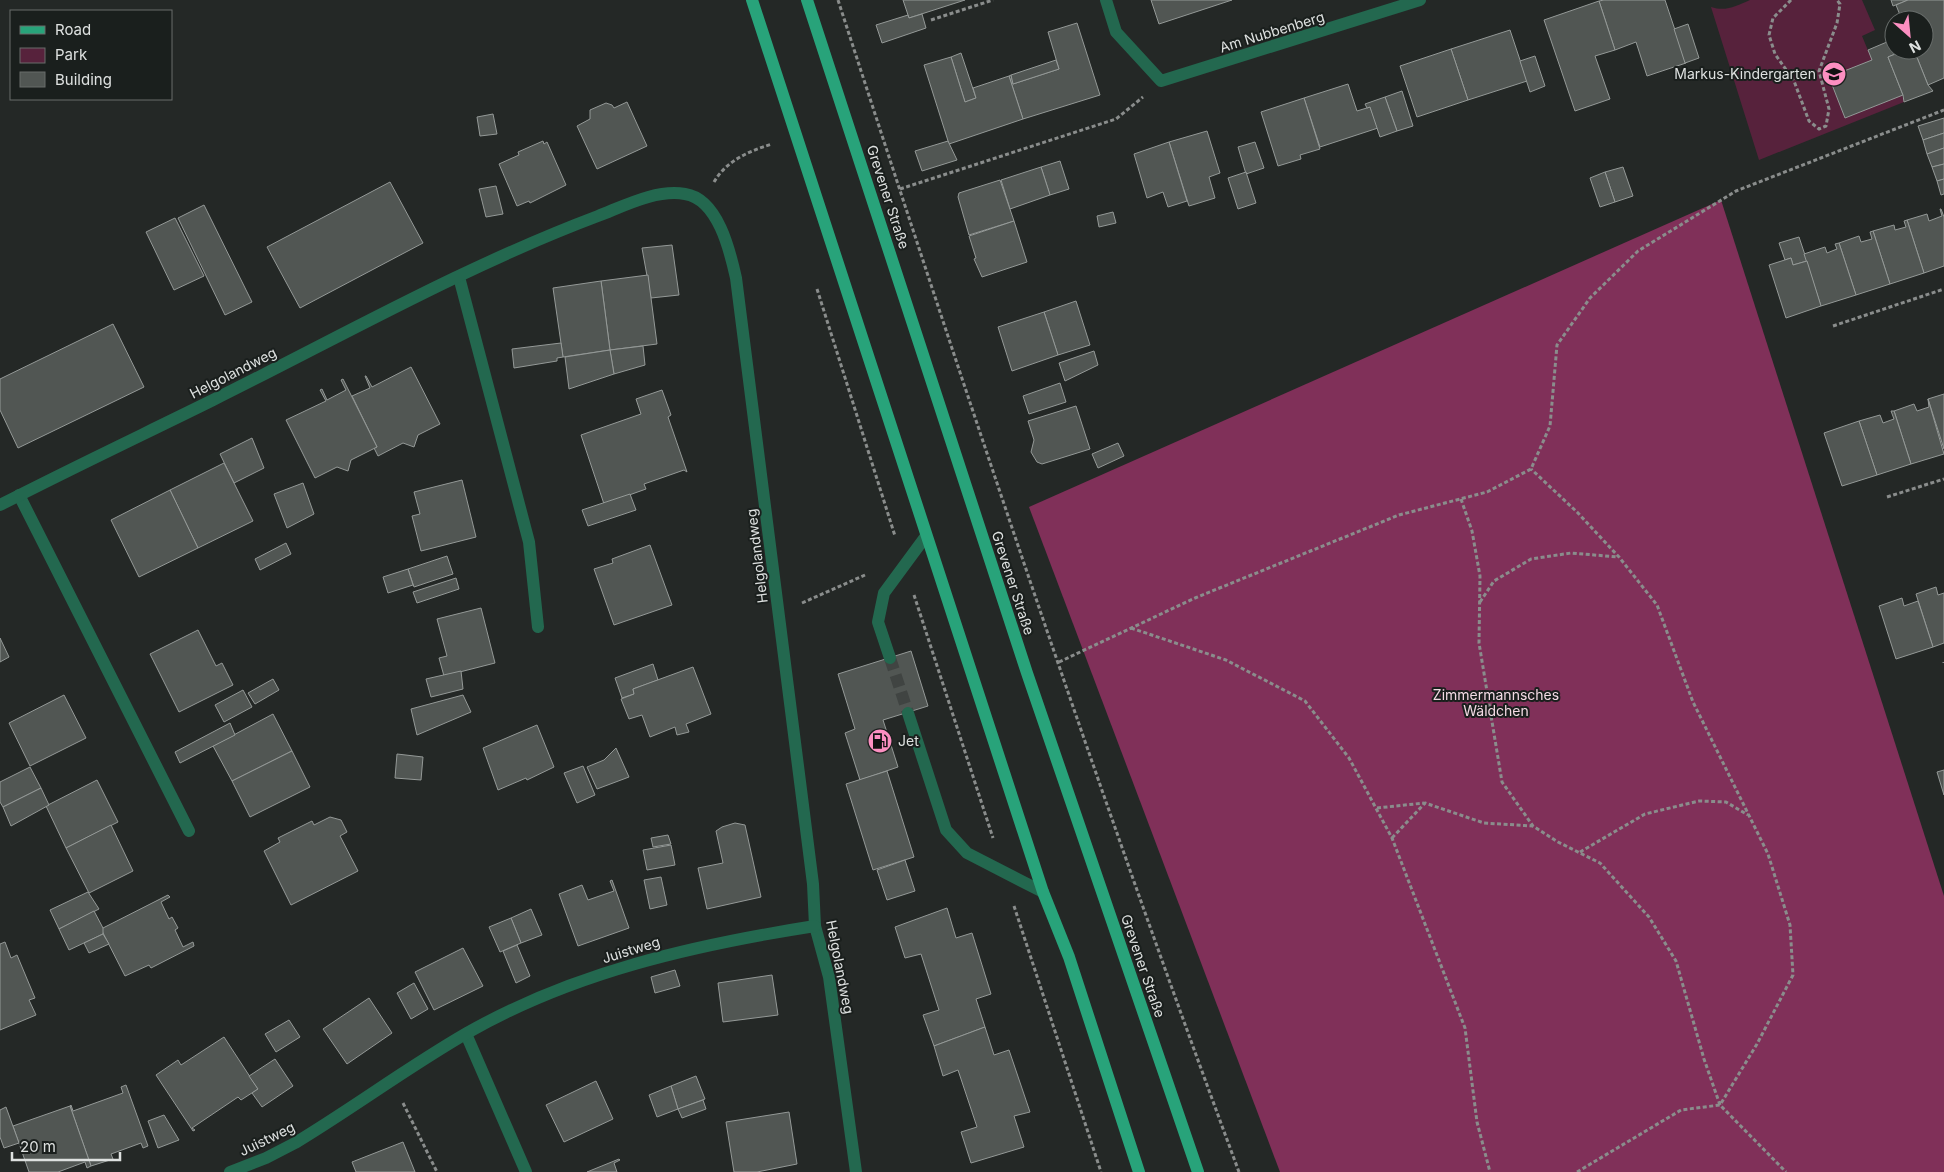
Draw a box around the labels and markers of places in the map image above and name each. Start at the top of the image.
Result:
school or university icon: Markus-Kindergarten [1821,61,1847,87]
place label: Markus-Kindergarten [1674,65,1816,82]
fuel station icon: Jet [867,728,893,754]
place label: Jet [898,732,919,749]

